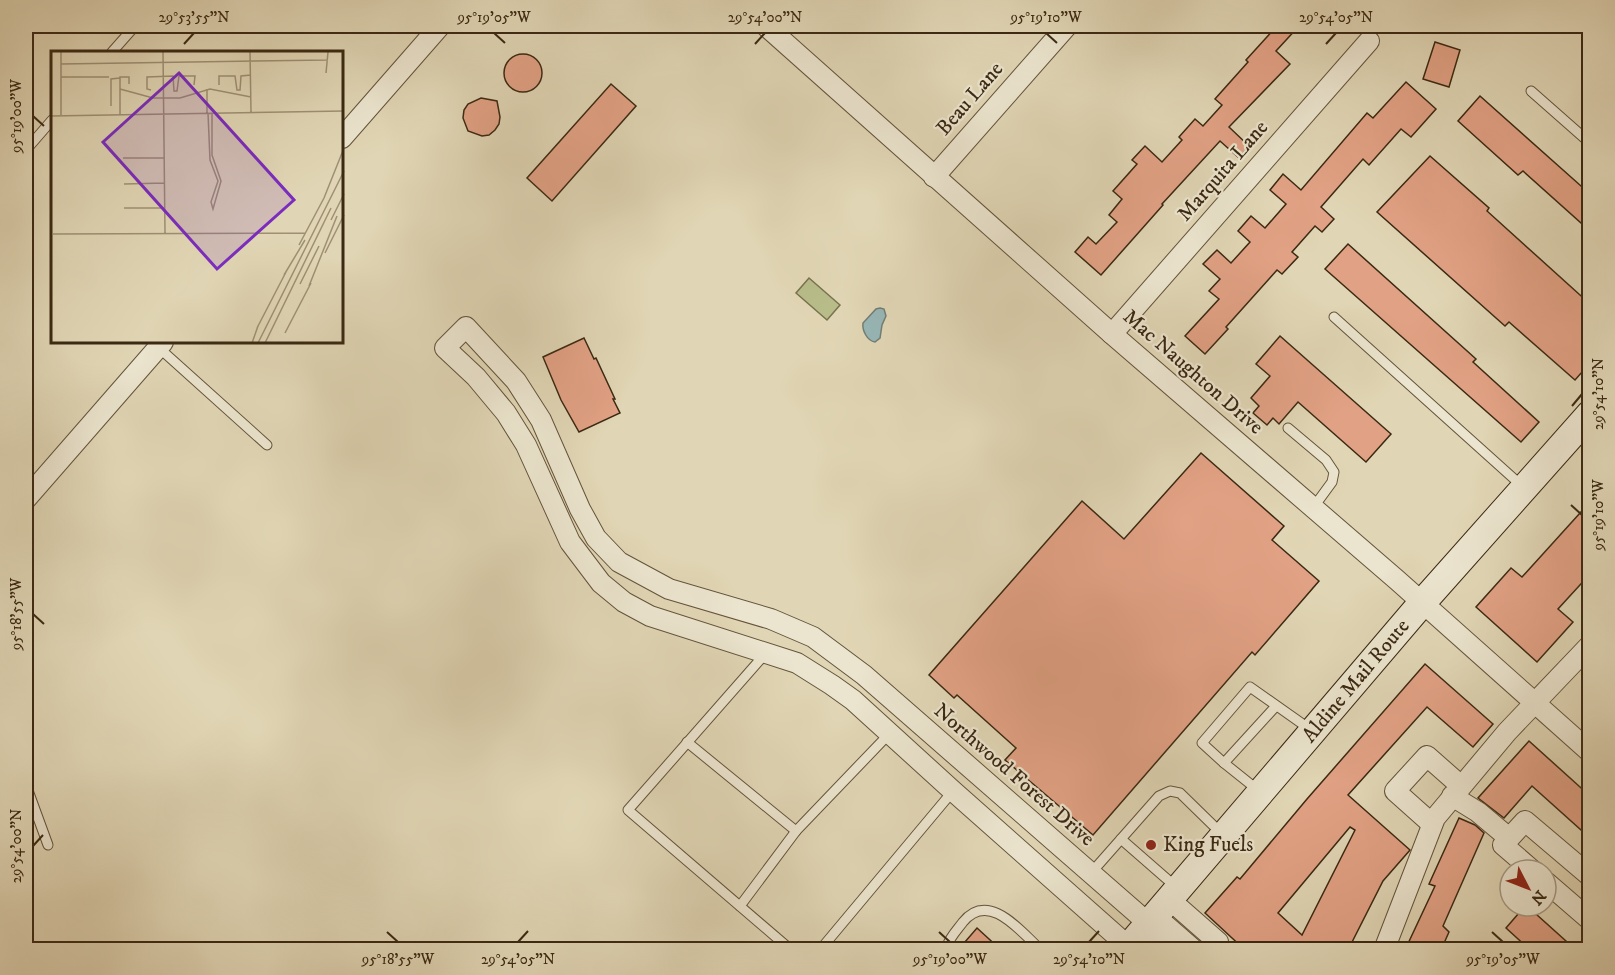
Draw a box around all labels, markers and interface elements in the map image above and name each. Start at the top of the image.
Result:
text: 29°53'55"N [158,8,230,27]
text: 95°19'05"W [456,8,531,27]
text: 29°54'00"N [728,8,802,27]
text: 95°19'10"W [1009,8,1082,27]
text: 29°54'05"N [1299,8,1373,27]
inset map [51,51,344,344]
street label: Beau Lane [931,57,1009,141]
text: 95°19'00"W [7,79,26,154]
street label: Marquita Lane [1172,115,1274,227]
street label: Mac Naughton Drive [1117,304,1269,440]
text: 29°54'10"N [1589,358,1608,430]
text: 95°19'10"W [1589,479,1608,552]
text: 95°18'55"W [7,577,26,651]
street label: Aldine Mail Route [1297,614,1416,748]
street label: Northwood Forest Drive [928,698,1100,852]
text: 29°54'00"N [7,809,26,883]
place label: King Fuels [1163,832,1253,858]
marker: King Fuels [1144,838,1158,852]
north arrow [1498,858,1558,918]
text: N [1527,886,1550,909]
text: 95°18'55"W [361,950,435,969]
text: 29°54'05"N [481,950,555,969]
text: 95°19'00"W [912,950,987,969]
text: 29°54'10"N [1053,950,1125,969]
text: 95°19'05"W [1465,950,1540,969]

